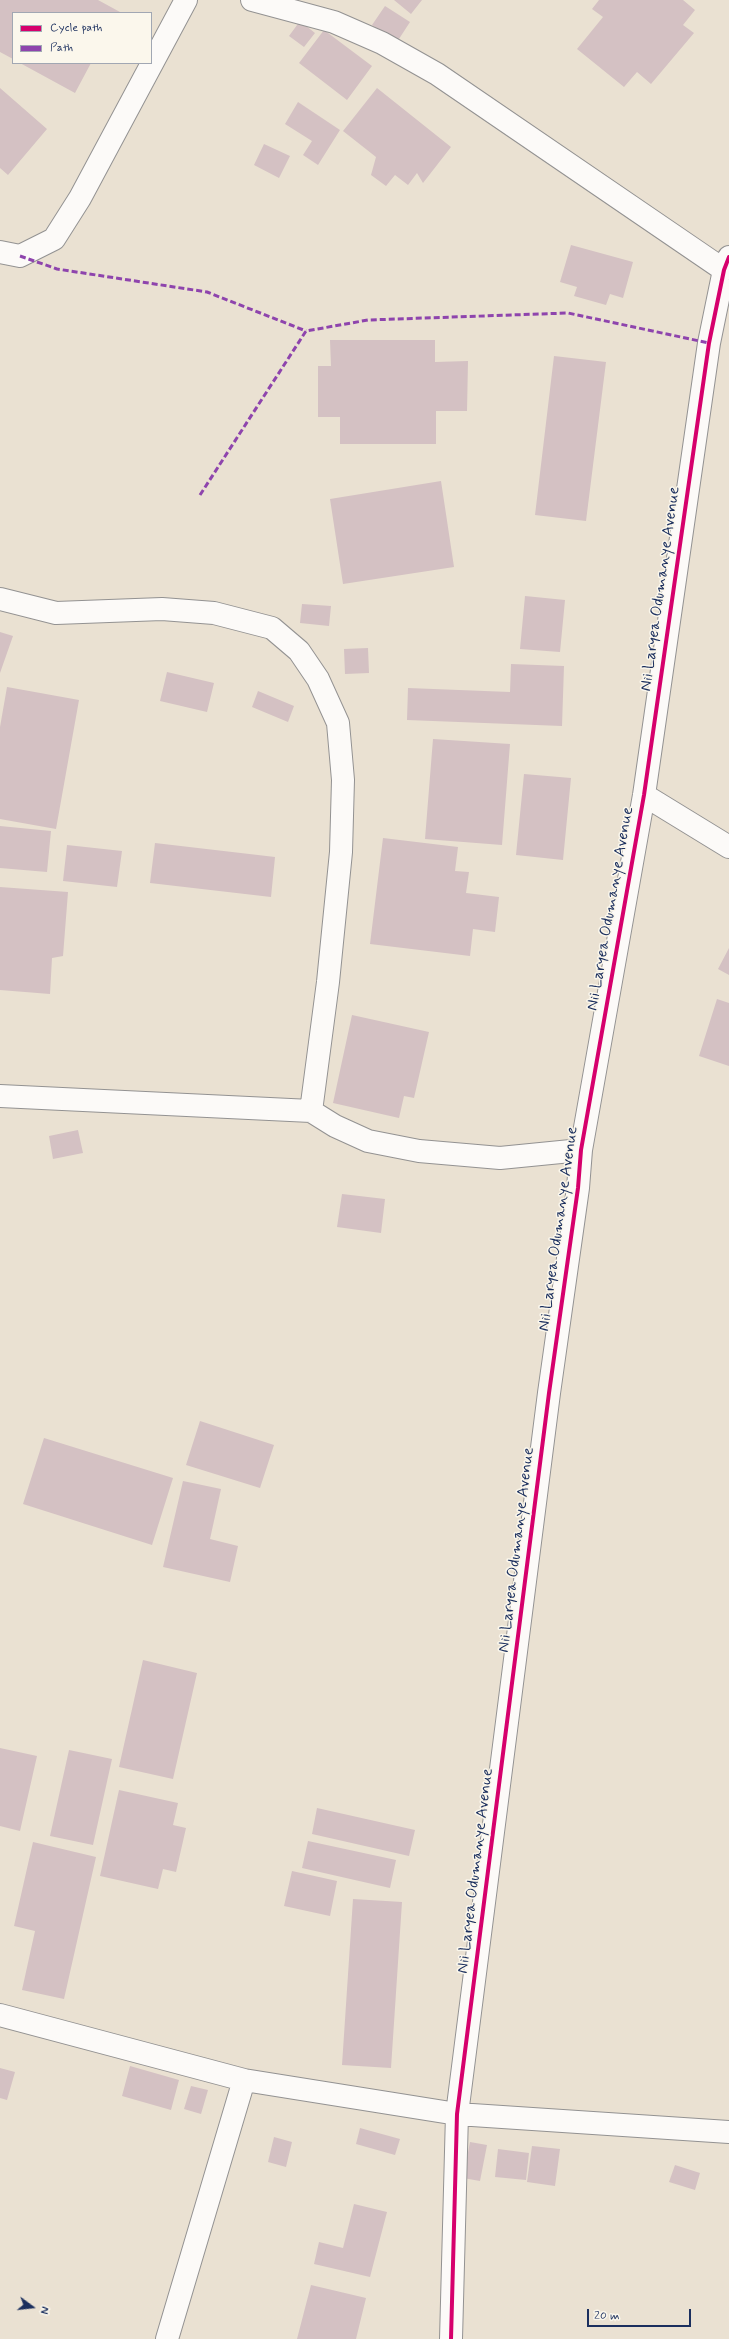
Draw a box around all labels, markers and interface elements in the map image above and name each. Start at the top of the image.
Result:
legend [12,12,152,64]
text: Cycle path [50,20,102,36]
text: Path [50,40,73,56]
street label: Nii Laryea Odumanye Avenue [637,485,685,693]
street label: Nii Laryea Odumanye Avenue [584,806,638,1012]
street label: Nii Laryea Odumanye Avenue [535,1125,583,1333]
street label: Nii Laryea Odumanye Avenue [495,1446,539,1654]
street label: Nii Laryea Odumanye Avenue [454,1767,498,1975]
north arrow [12,2287,52,2327]
scale bar [589,2301,693,2327]
text: N [36,2305,51,2315]
text: 20 m [594,2308,620,2324]

